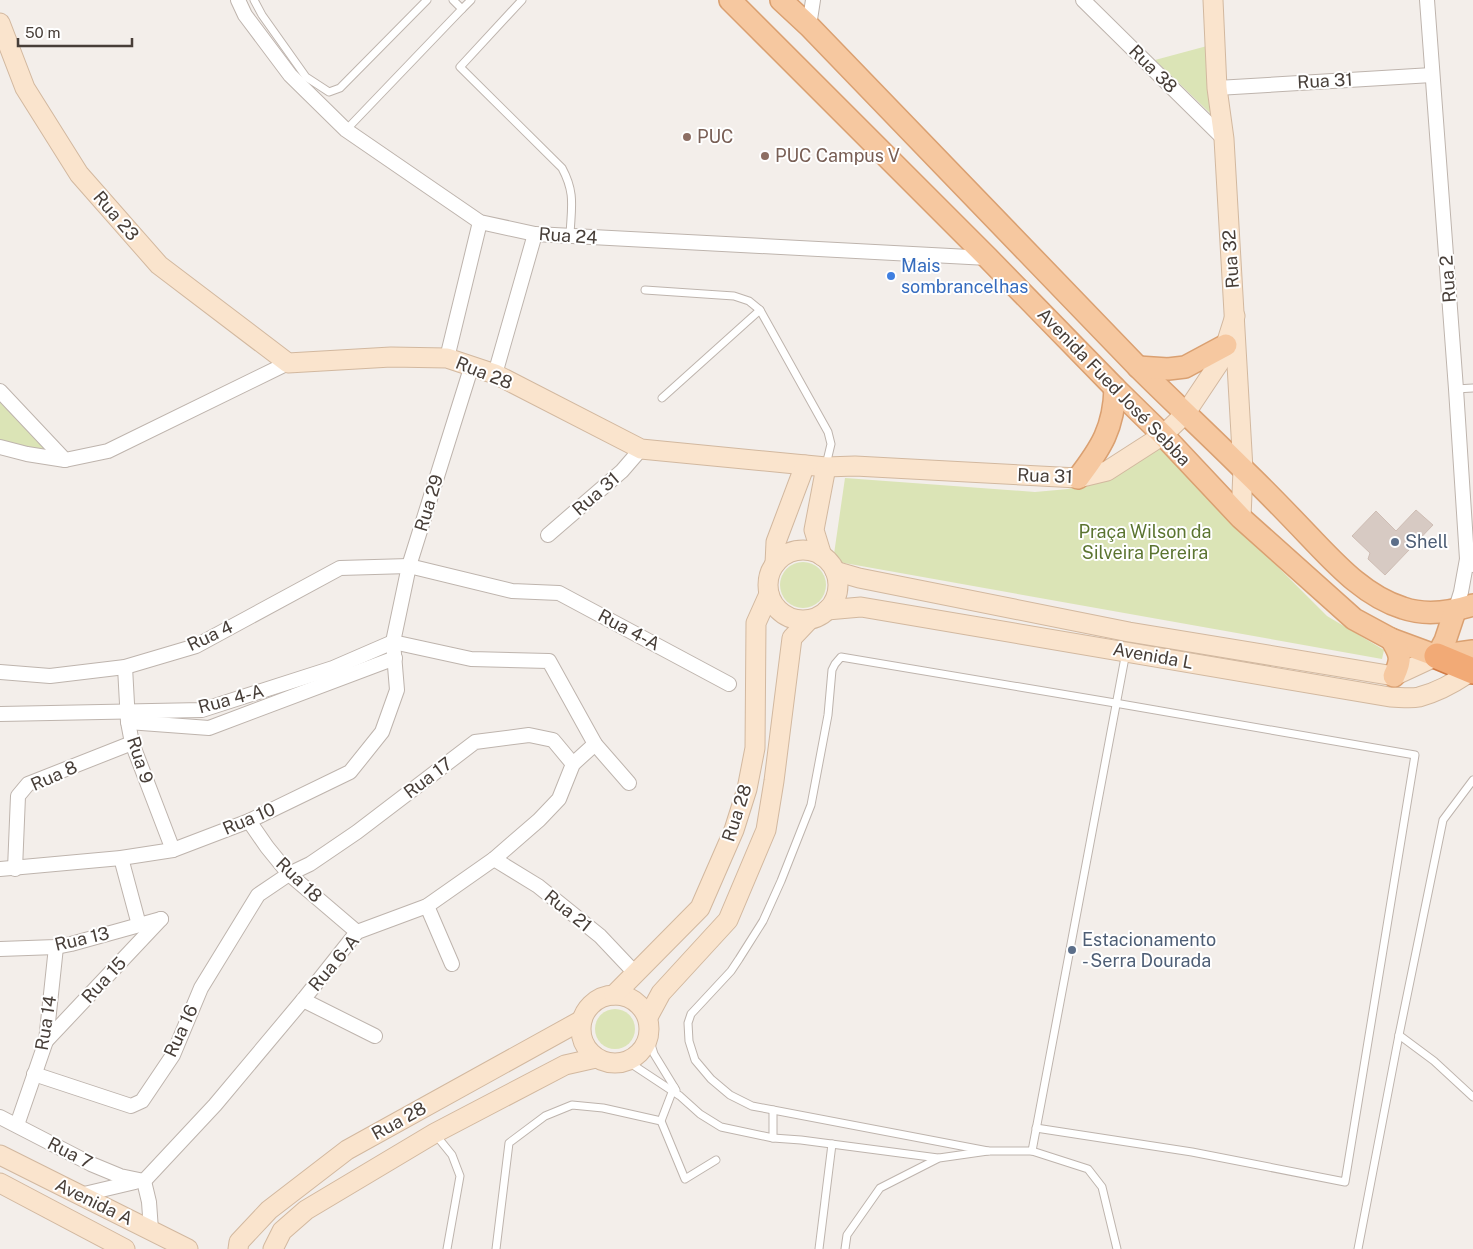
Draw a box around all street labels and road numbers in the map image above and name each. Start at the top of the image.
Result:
street label: Rua 38 [1125,40,1182,97]
street label: Rua 31 [1297,69,1353,92]
street label: Rua 23 [89,187,144,245]
street label: Rua 24 [538,223,598,248]
street label: Rua 32 [1218,229,1243,289]
street label: Rua 2 [1435,255,1460,303]
street label: Avenida Fued José Sebba [1033,303,1195,470]
street label: Rua 28 [453,352,516,393]
street label: Rua 31 [1017,464,1073,487]
street label: Rua 31 [568,467,623,520]
street label: Rua 29 [410,472,447,534]
street label: Rua 4-A [595,605,664,655]
street label: Rua 4 [184,616,236,655]
street label: Avenida L [1111,638,1195,673]
street label: Rua 4-A [196,680,266,717]
street label: Rua 9 [123,734,158,786]
street label: Rua 17 [399,753,456,803]
street label: Rua 8 [27,756,80,795]
street label: Rua 28 [717,781,756,844]
street label: Rua 10 [219,798,278,839]
street label: Rua 18 [272,853,327,907]
street label: Rua 21 [540,885,596,936]
street label: Rua 13 [52,922,111,955]
street label: Rua 6-A [304,930,363,995]
street label: Rua 15 [77,952,130,1007]
street label: Rua 14 [31,994,60,1052]
street label: Rua 16 [159,1001,202,1060]
street label: Rua 28 [368,1097,430,1144]
street label: Rua 7 [44,1132,96,1173]
street label: Avenida A [52,1174,137,1229]

